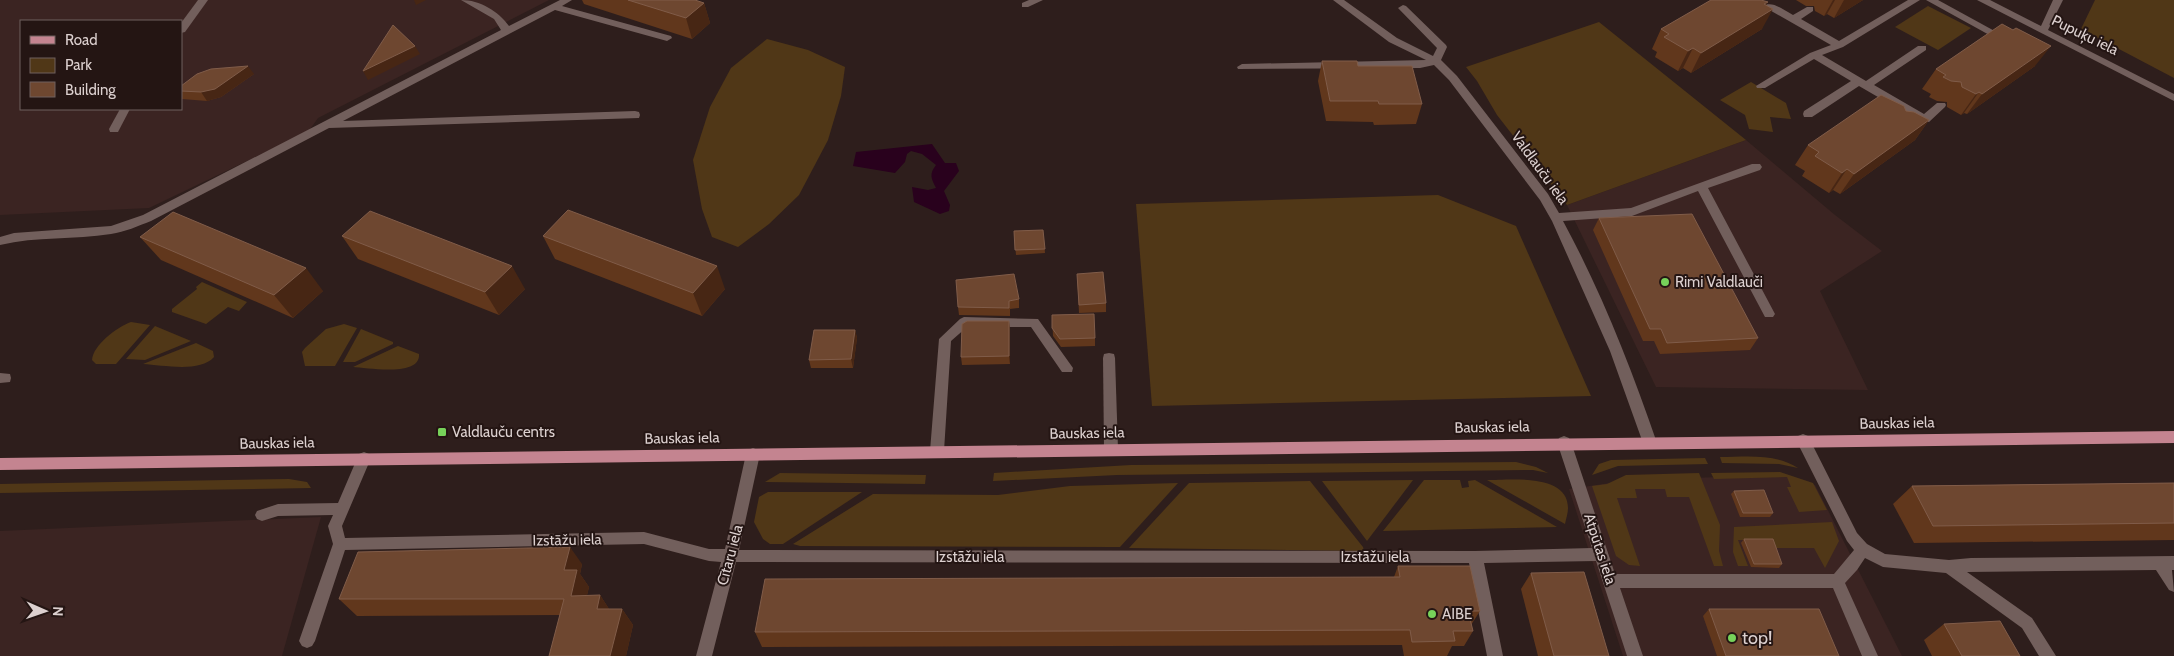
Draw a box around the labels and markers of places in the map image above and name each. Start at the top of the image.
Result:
place label: Rimi Valdlauči [1675,273,1763,291]
marker: Rimi Valdlauči [1659,276,1671,288]
place label: Valdlauču centrs [452,423,555,441]
marker: Valdlauču centrs [436,426,448,438]
place label: AIBE [1442,605,1472,623]
marker: AIBE [1426,608,1438,620]
place label: top! [1742,627,1772,649]
marker: top! [1726,632,1738,644]

